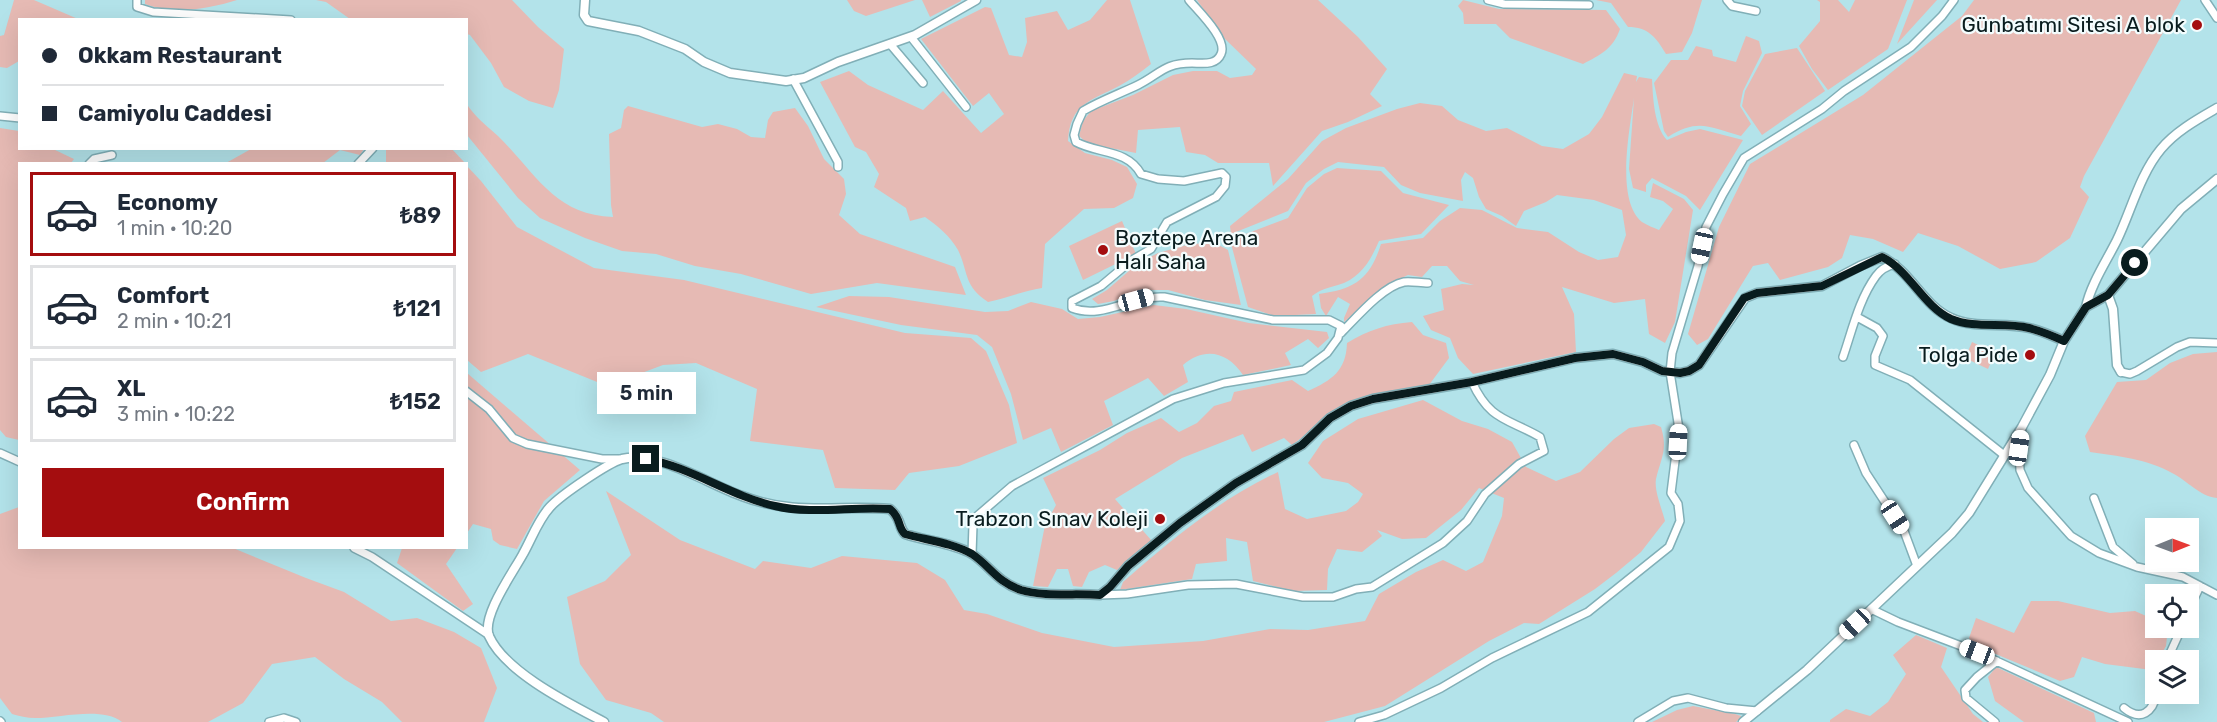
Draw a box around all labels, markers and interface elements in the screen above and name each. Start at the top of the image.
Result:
place label: Günbatımı Sitesi A blok [1962,12,2185,37]
marker: Günbatımı Sitesi A blok [2190,18,2204,32]
text: Okkam Restaurant [78,42,282,69]
text: Camiyolu Caddesi [78,100,272,127]
icon: car [45,187,99,241]
text: Economy [117,189,218,216]
text: ₺89 [400,202,441,229]
text: 1 min · 10:20 [117,216,232,240]
place label: Boztepe Arena Halı Saha [1115,225,1258,274]
car [1689,227,1715,265]
marker: Boztepe Arena Halı Saha [1096,243,1110,257]
route start [2121,249,2148,276]
icon: car [45,280,99,334]
text: Comfort [117,282,209,309]
car [1116,287,1156,313]
text: ₺121 [393,295,441,322]
text: 2 min · 10:21 [117,309,231,333]
place label: Tolga Pide [1919,342,2018,367]
marker: Tolga Pide [2023,348,2037,362]
callout: 5 min [596,372,696,414]
icon: car [45,373,99,427]
text: XL [117,375,145,402]
text: 5 min [620,381,673,405]
text: ₺152 [390,388,441,415]
text: 3 min · 10:22 [117,402,235,426]
car [1668,424,1688,460]
car [2008,429,2030,467]
route end [632,445,659,472]
button: Confirm [42,468,444,537]
car [1878,497,1912,537]
place label: Trabzon Sınav Koleji [955,506,1148,531]
marker: Trabzon Sınav Koleji [1153,512,1167,526]
north arrow [2145,518,2199,572]
map controls [2145,518,2199,704]
button: locate [2145,584,2199,638]
car [1836,605,1874,643]
car [1957,637,1997,667]
button: layers [2145,650,2199,704]

